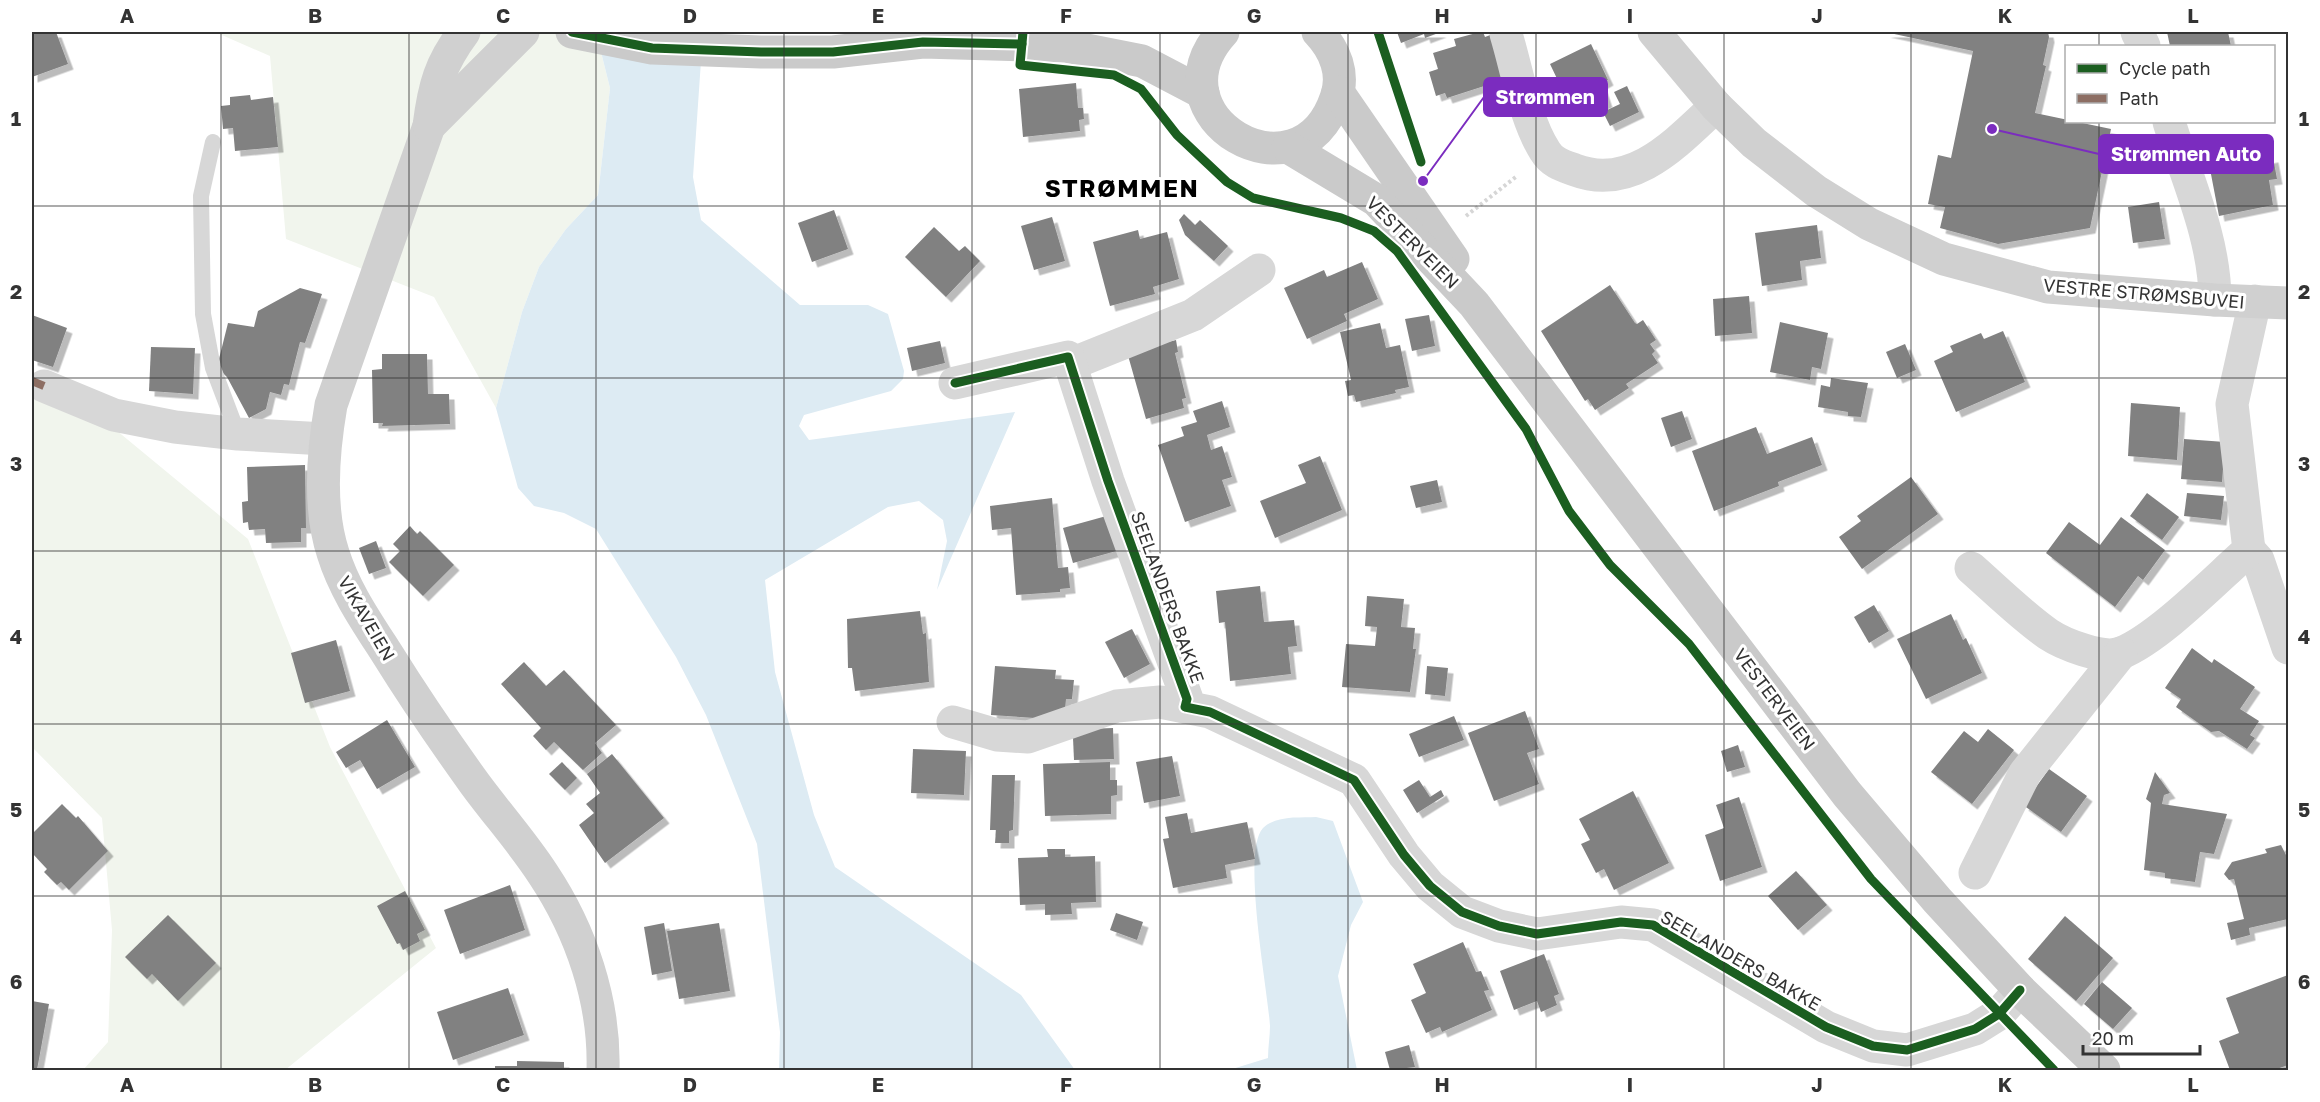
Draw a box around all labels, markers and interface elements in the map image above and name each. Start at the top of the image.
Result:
text: A [120,3,134,27]
text: B [308,3,322,27]
text: C [496,3,510,27]
text: D [683,3,697,27]
text: E [872,3,884,27]
text: F [1060,3,1072,27]
text: G [1247,3,1261,27]
text: H [1434,3,1450,27]
text: I [1627,3,1633,27]
text: J [1811,3,1823,27]
text: K [1998,3,2013,27]
text: L [2187,3,2199,27]
legend [2065,45,2275,123]
text: Cycle path [2119,57,2211,79]
callout: Strømmen [1484,78,1607,116]
text: Strømmen [1495,84,1595,108]
text: Path [2119,87,2159,109]
text: 1 [11,106,21,130]
text: 1 [2299,106,2309,130]
callout: Strømmen Auto [2099,135,2273,173]
text: Strømmen Auto [2111,141,2261,165]
district label: STRØMMEN [1045,173,1199,202]
street label: VESTERVEIEN [1362,191,1464,293]
street label: VESTRE STRØMSBUVEI [2042,273,2246,313]
text: 2 [10,279,22,303]
text: 2 [2298,279,2310,303]
text: 3 [10,451,22,475]
text: 3 [2298,451,2310,475]
street label: SEELANDERS BAKKE [1127,508,1209,686]
street label: VIKAVEIEN [334,572,400,664]
text: 4 [10,624,22,648]
text: 4 [2298,624,2310,648]
street label: VESTERVEIEN [1730,644,1820,754]
text: 5 [10,797,22,821]
text: 5 [2298,797,2310,821]
street label: SEELANDERS BAKKE [1657,905,1825,1015]
text: 6 [10,969,22,993]
text: 6 [2298,969,2310,993]
scale bar [2083,1018,2200,1056]
text: 20 m [2092,1027,2134,1049]
text: A [120,1072,134,1096]
text: B [308,1072,322,1096]
text: C [496,1072,510,1096]
text: D [683,1072,697,1096]
text: E [872,1072,884,1096]
text: F [1060,1072,1072,1096]
text: G [1247,1072,1261,1096]
text: H [1434,1072,1450,1096]
text: I [1627,1072,1633,1096]
text: J [1811,1072,1823,1096]
text: K [1998,1072,2013,1096]
text: L [2187,1072,2199,1096]

